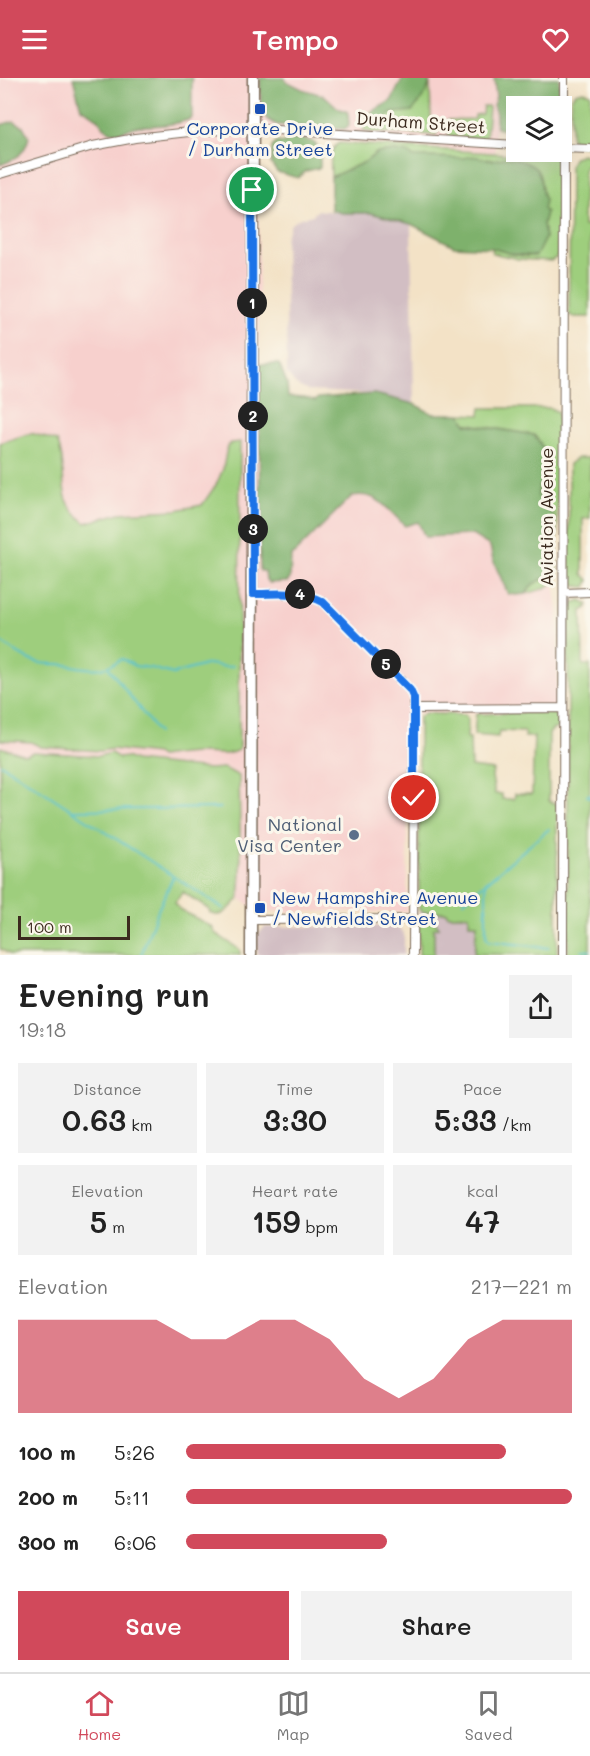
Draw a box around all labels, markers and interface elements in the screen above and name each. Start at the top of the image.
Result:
text: Tempo [252,22,338,57]
icon: menu [18,23,51,56]
icon: heart [539,23,572,56]
map controls [506,96,572,162]
button: layers [506,96,572,162]
marker: Corporate Drive / Durham Street [253,102,267,116]
street label: Durham Street [355,105,487,139]
place label: Corporate Drive / Durham Street [187,116,334,161]
pin [226,164,277,215]
icon: arrive [235,173,268,206]
pin: 1 [237,288,267,318]
text: 1 [248,292,256,313]
pin: 2 [238,401,268,431]
text: 2 [249,405,257,426]
street label: Aviation Avenue [534,447,558,587]
pin: 3 [238,514,268,544]
text: 3 [248,518,258,539]
pin: 4 [285,579,315,609]
text: 4 [295,583,305,604]
pin: 5 [371,649,401,679]
text: 5 [381,653,391,674]
pin [388,772,439,823]
icon: check [397,781,430,814]
place label: National Visa Center [237,812,342,857]
marker: National Visa Center [347,828,361,842]
place label: New Hampshire Avenue / Newfields Street [272,885,478,930]
marker: New Hampshire Avenue / Newfields Street [253,901,267,915]
scale bar [18,913,130,941]
text: 100 m [27,916,72,937]
text: Evening run [18,972,210,1015]
button: share [509,975,572,1038]
text: 19:18 [18,1016,66,1042]
text: Distance [73,1078,142,1099]
text: Time [277,1078,313,1099]
text: Pace [463,1078,502,1099]
text: 0.63 [62,1099,126,1139]
text: 3:30 [263,1099,327,1139]
text: 5:33 [434,1099,497,1139]
text: km [126,1114,153,1135]
text: /km [497,1114,531,1135]
text: Elevation [71,1180,143,1201]
text: Heart rate [252,1180,338,1201]
text: kcal [467,1180,499,1201]
text: 5 [90,1201,107,1241]
text: 159 [252,1201,300,1241]
text: 47 [465,1201,500,1241]
text: m [107,1216,125,1237]
text: bpm [300,1216,338,1237]
text: Elevation [18,1273,108,1299]
text: 217–221 m [471,1273,572,1299]
text: 100 m [18,1439,76,1465]
text: 5:26 [114,1439,155,1465]
text: 200 m [18,1484,78,1510]
text: 5:11 [114,1484,150,1510]
text: 300 m [18,1529,79,1555]
text: 6:06 [114,1529,157,1555]
button: Save [18,1591,289,1660]
button: Share [301,1591,572,1660]
tab: Home [78,1687,121,1744]
tab: Map [277,1687,310,1744]
tab: Saved [465,1687,512,1744]

